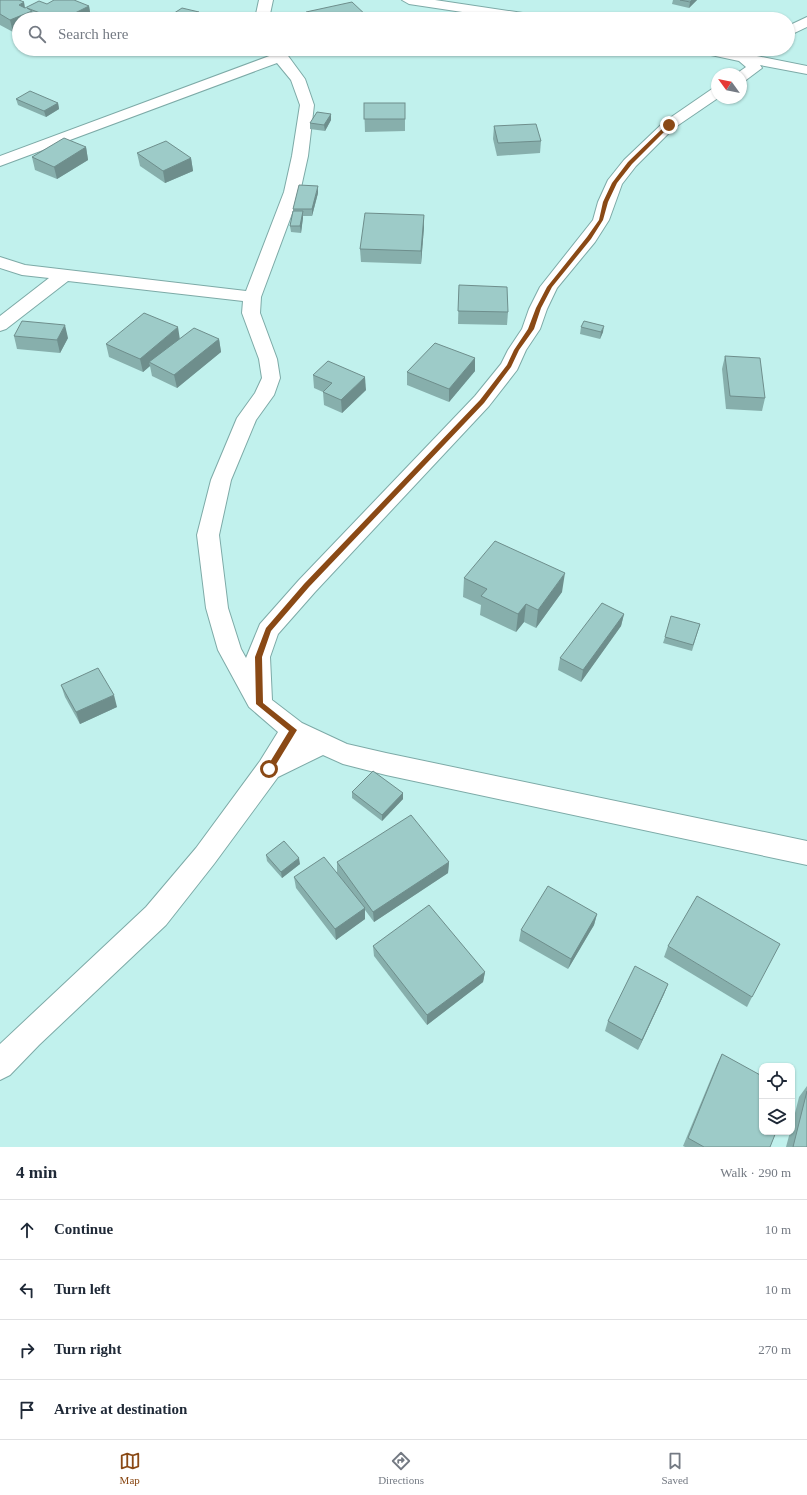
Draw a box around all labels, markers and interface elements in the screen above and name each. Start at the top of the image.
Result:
search box [12,12,795,56]
icon: search [26,23,48,45]
text: Search here [58,26,128,42]
north arrow [711,68,747,104]
route end [660,116,678,134]
route start [260,760,278,778]
map controls [759,1063,795,1135]
button: locate [759,1063,795,1099]
button: layers [759,1099,795,1135]
text: 4 min [16,1163,57,1182]
text: Walk · 290 m [720,1165,791,1180]
icon: ahead [16,1219,38,1241]
text: Continue [54,1221,113,1237]
text: 10 m [765,1222,791,1237]
icon: left [16,1279,38,1301]
text: Turn left [54,1281,111,1297]
text: 10 m [765,1282,791,1297]
icon: right [16,1339,38,1361]
text: Turn right [54,1341,121,1357]
text: 270 m [758,1342,791,1357]
icon: arrive [16,1399,38,1421]
text: Arrive at destination [54,1401,187,1417]
tab: Map [119,1450,141,1486]
tab: Directions [378,1450,424,1486]
tab: Saved [661,1450,688,1486]

